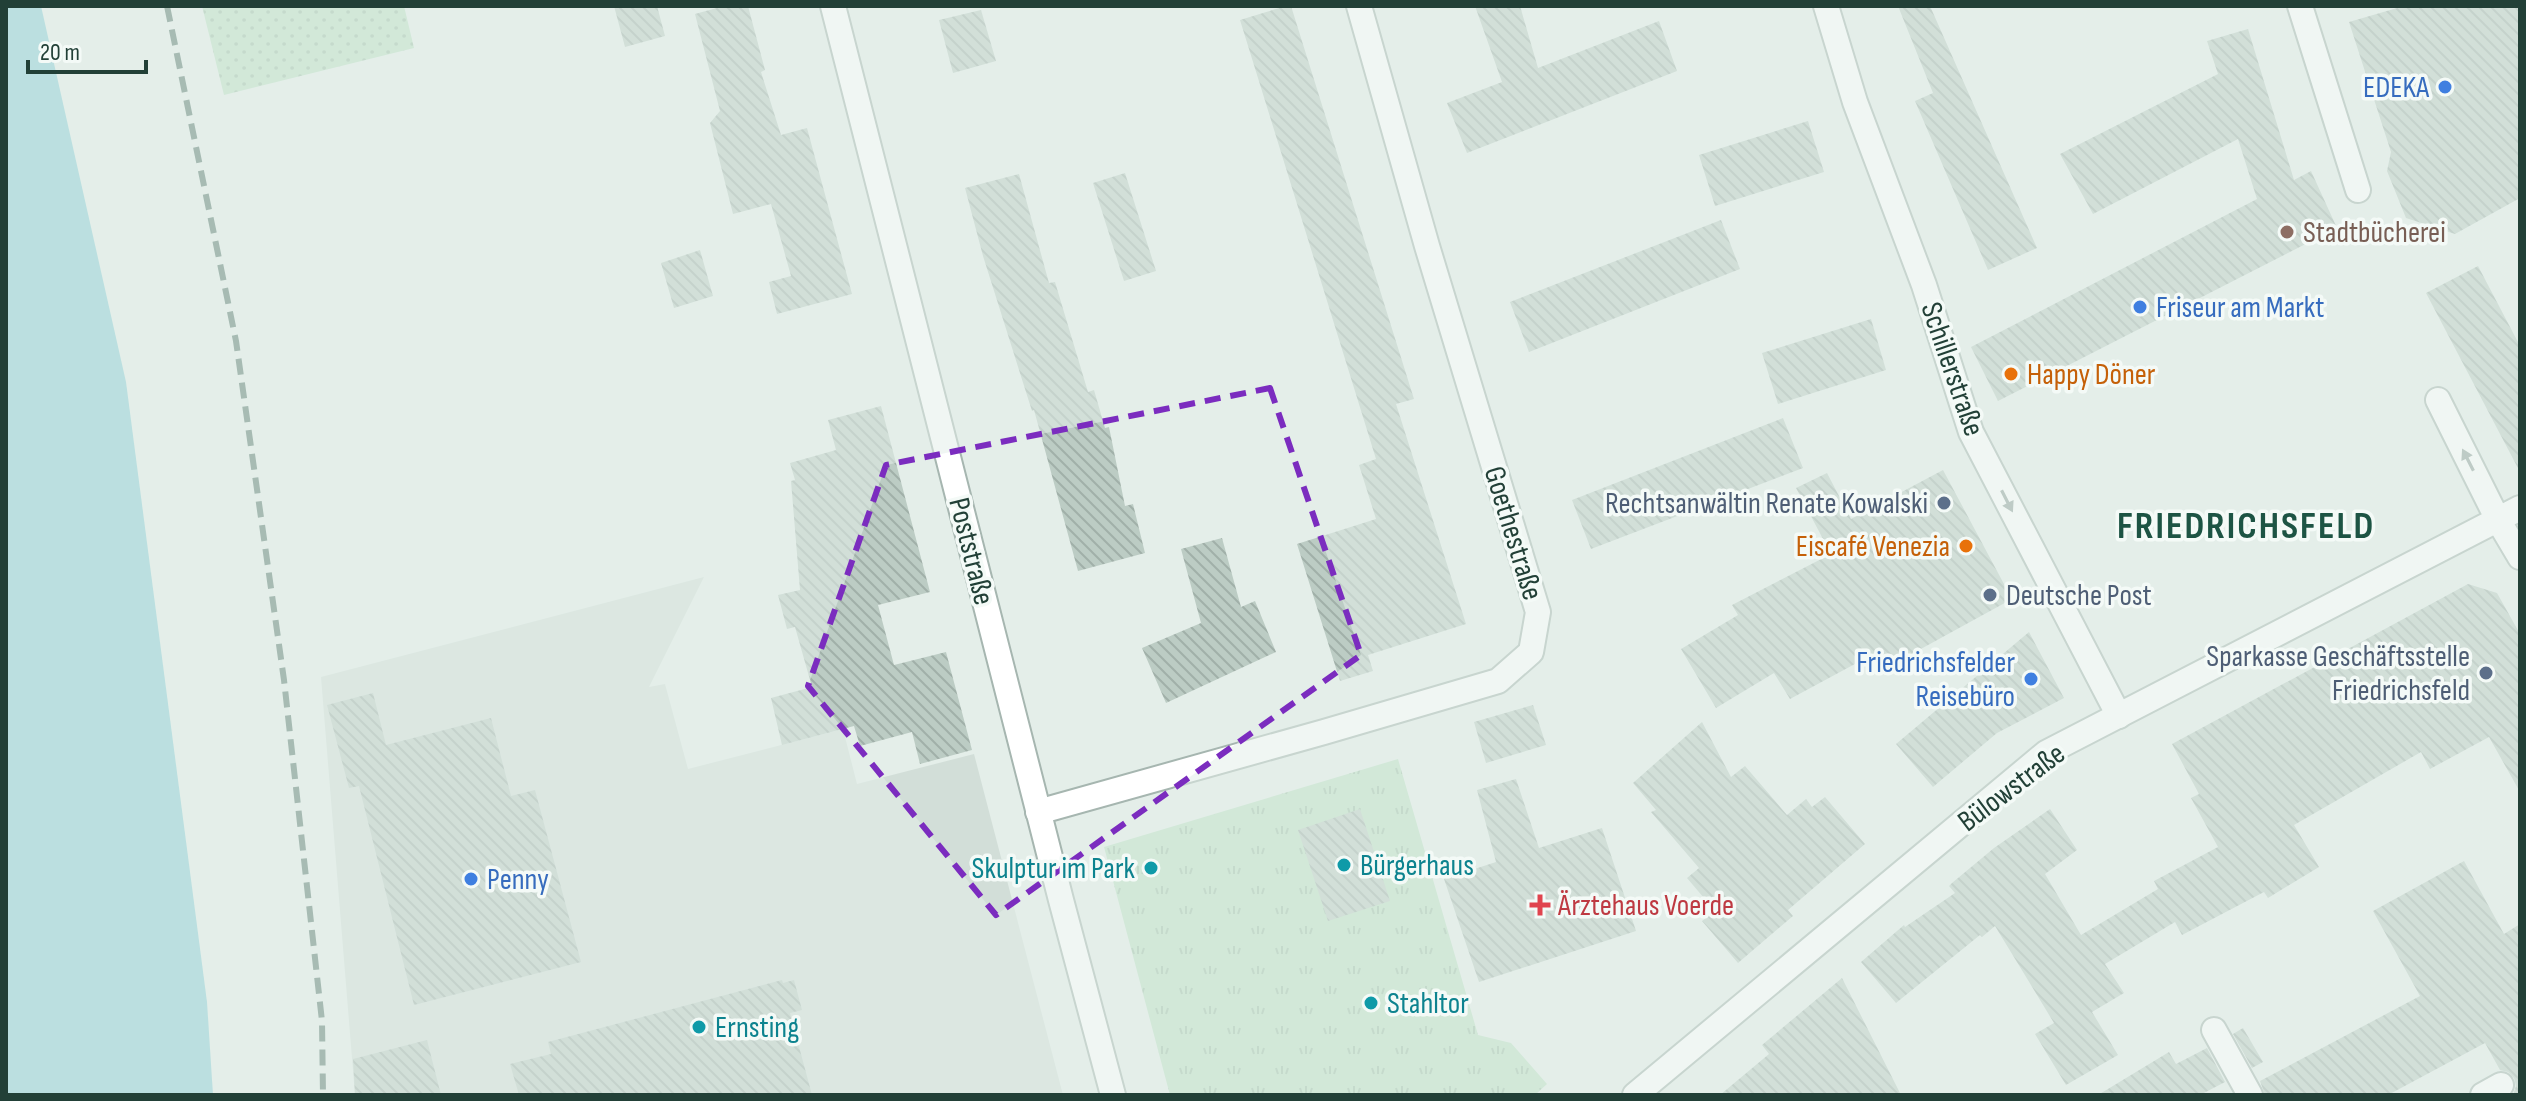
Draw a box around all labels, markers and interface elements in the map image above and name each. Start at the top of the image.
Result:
scale bar [28,24,146,74]
text: 20 m [40,38,80,67]
place label: EDEKA [2363,70,2429,106]
marker: EDEKA [2436,78,2454,96]
place label: Stadtbücherei [2303,215,2446,251]
marker: Stadtbücherei [2278,223,2296,241]
place label: Friseur am Markt [2156,290,2324,326]
street label: Schillerstraße [1912,298,1992,441]
marker: Friseur am Markt [2131,298,2149,316]
place label: Happy Döner [2027,357,2156,393]
marker: Happy Döner [2002,365,2020,383]
one-way arrow [2461,448,2475,471]
street label: Goethestraße [1476,462,1550,604]
place label: Rechtsanwältin Renate Kowalski [1605,486,1928,522]
one-way arrow [2001,489,2014,512]
street label: Poststraße [940,494,1002,609]
marker: Rechtsanwältin Renate Kowalski [1935,494,1953,512]
district label: FRIEDRICHSFELD [2117,504,2375,549]
place label: Eiscafé Venezia [1796,529,1950,565]
marker: Eiscafé Venezia [1957,537,1975,555]
place label: Deutsche Post [2006,578,2152,614]
marker: Deutsche Post [1981,586,1999,604]
place label: Sparkasse Geschäftsstelle Friedrichsfeld [2206,639,2470,709]
place label: Friedrichsfelder Reisebüro [1856,645,2015,715]
marker: Sparkasse Geschäftsstelle Friedrichsfeld [2477,664,2495,682]
marker: Friedrichsfelder Reisebüro [2022,670,2040,688]
street label: Bülowstraße [1951,736,2072,840]
place label: Bürgerhaus [1360,848,1474,884]
place label: Skulptur im Park [972,851,1136,887]
marker: Bürgerhaus [1335,856,1353,874]
marker: Skulptur im Park [1142,859,1160,877]
place label: Penny [487,862,549,898]
marker: Penny [462,870,480,888]
place label: Ärztehaus Voerde [1557,888,1734,924]
marker: Ärztehaus Voerde [1529,894,1551,916]
place label: Stahltor [1387,986,1469,1022]
marker: Stahltor [1362,994,1380,1012]
place label: Ernsting [715,1010,799,1046]
marker: Ernsting [690,1018,708,1036]

